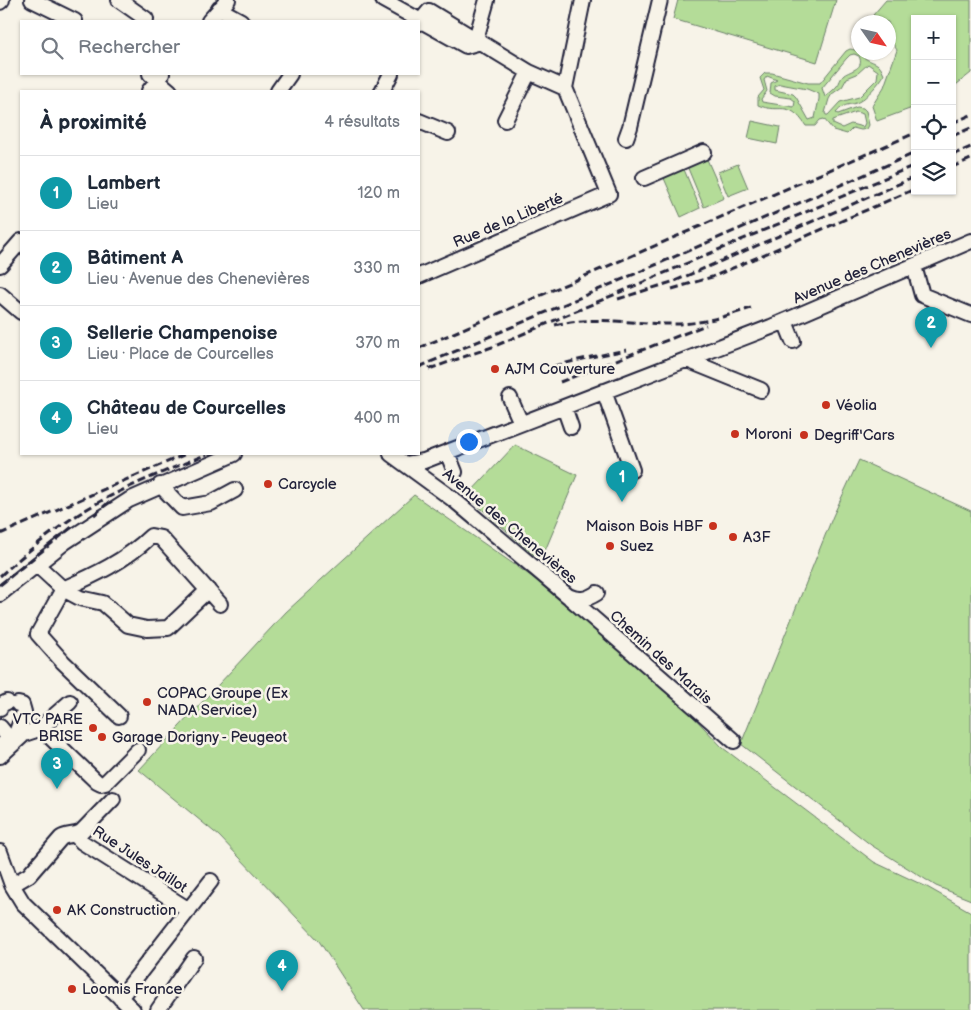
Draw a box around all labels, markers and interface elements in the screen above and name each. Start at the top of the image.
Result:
north arrow [851,15,896,60]
map controls [911,15,956,195]
button: + [911,15,956,60]
search box [20,20,420,75]
icon: search [38,34,66,62]
text: Rechercher [78,36,180,59]
button: − [911,60,956,105]
button: locate [911,105,956,150]
text: À proximité [40,110,147,135]
text: 4 résultats [324,113,400,132]
button: layers [911,150,956,195]
text: Lambert [87,172,160,195]
text: 1 [53,184,59,203]
text: 120 m [357,184,400,203]
street label: Rue de la Liberté [450,189,566,252]
text: Lieu [87,195,118,214]
street label: Avenue des Chenevières [790,224,955,308]
text: Bâtiment A [87,247,183,270]
text: 2 [51,259,61,278]
text: 330 m [353,259,400,278]
text: Lieu · Avenue des Chenevières [87,270,310,289]
pin: 2 [915,307,947,348]
text: Sellerie Champenoise [87,322,277,345]
text: 3 [51,334,61,353]
text: 370 m [355,334,400,353]
text: Lieu · Place de Courcelles [87,345,274,364]
place label: AJM Couverture [505,360,615,379]
marker: AJM Couverture [489,363,501,375]
place label: Véolia [836,396,877,415]
text: Château de Courcelles [87,397,286,420]
marker: Véolia [820,399,832,411]
text: 4 [51,409,61,428]
text: 400 m [354,409,400,428]
text: Lieu [87,420,118,439]
place label: Moroni [745,425,792,444]
place label: Degriff'Cars [814,426,895,445]
marker: Moroni [729,428,741,440]
your location [456,429,482,455]
marker: Degriff'Cars [798,429,810,441]
pin: 1 [606,461,638,502]
street label: Avenue des Chenevières [439,465,581,589]
place label: Carcycle [278,475,337,494]
marker: Carcycle [262,478,274,490]
place label: Maison Bois HBF [586,517,703,536]
marker: Maison Bois HBF [707,520,719,532]
place label: A3F [743,528,770,547]
marker: A3F [727,531,739,543]
place label: Suez [620,537,654,556]
marker: Suez [604,540,616,552]
street label: Chemin des Marais [606,606,716,709]
place label: COPAC Groupe (Ex NADA Service) [157,684,288,720]
marker: COPAC Groupe (Ex NADA Service) [141,696,153,708]
place label: VTC PARE BRISE [13,710,83,746]
marker: VTC PARE BRISE [87,722,99,734]
place label: Garage Dorigny - Peugeot [112,728,287,747]
marker: Garage Dorigny - Peugeot [96,731,108,743]
pin: 3 [41,748,73,789]
street label: Rue Jules Jaillot [89,822,191,897]
place label: AK Construction [67,901,176,920]
marker: AK Construction [51,904,63,916]
pin: 4 [266,950,298,991]
place label: Loomis France [82,980,183,999]
marker: Loomis France [66,983,78,995]

